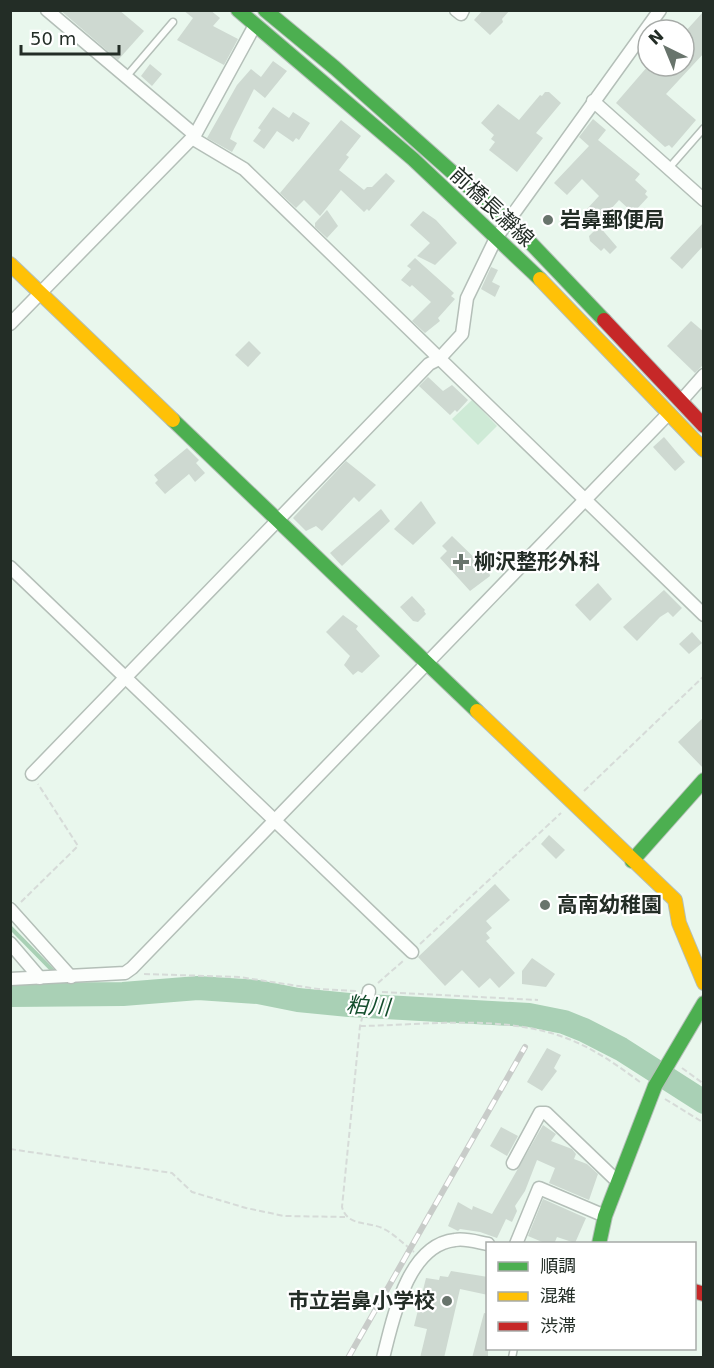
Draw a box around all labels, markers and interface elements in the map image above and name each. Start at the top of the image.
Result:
scale bar [21,18,118,56]
north arrow [636,18,696,78]
text: N [645,26,667,49]
text: 50 m [30,28,76,49]
street label: 前橋長瀞線 [445,162,539,252]
place label: 岩鼻郵便局 [560,208,665,232]
marker: 岩鼻郵便局 [541,213,555,227]
place label: 柳沢整形外科 [474,550,600,574]
marker: 柳沢整形外科 [452,553,470,571]
place label: 高南幼稚園 [557,893,662,917]
marker: 高南幼稚園 [538,898,552,912]
water label: 粕川 [345,992,393,1020]
legend [486,1242,696,1350]
text: 順調 [540,1255,576,1276]
text: 混雑 [540,1285,576,1306]
place label: 市立岩鼻小学校 [288,1289,435,1313]
marker: 市立岩鼻小学校 [440,1294,454,1308]
text: 渋滞 [540,1315,576,1336]

